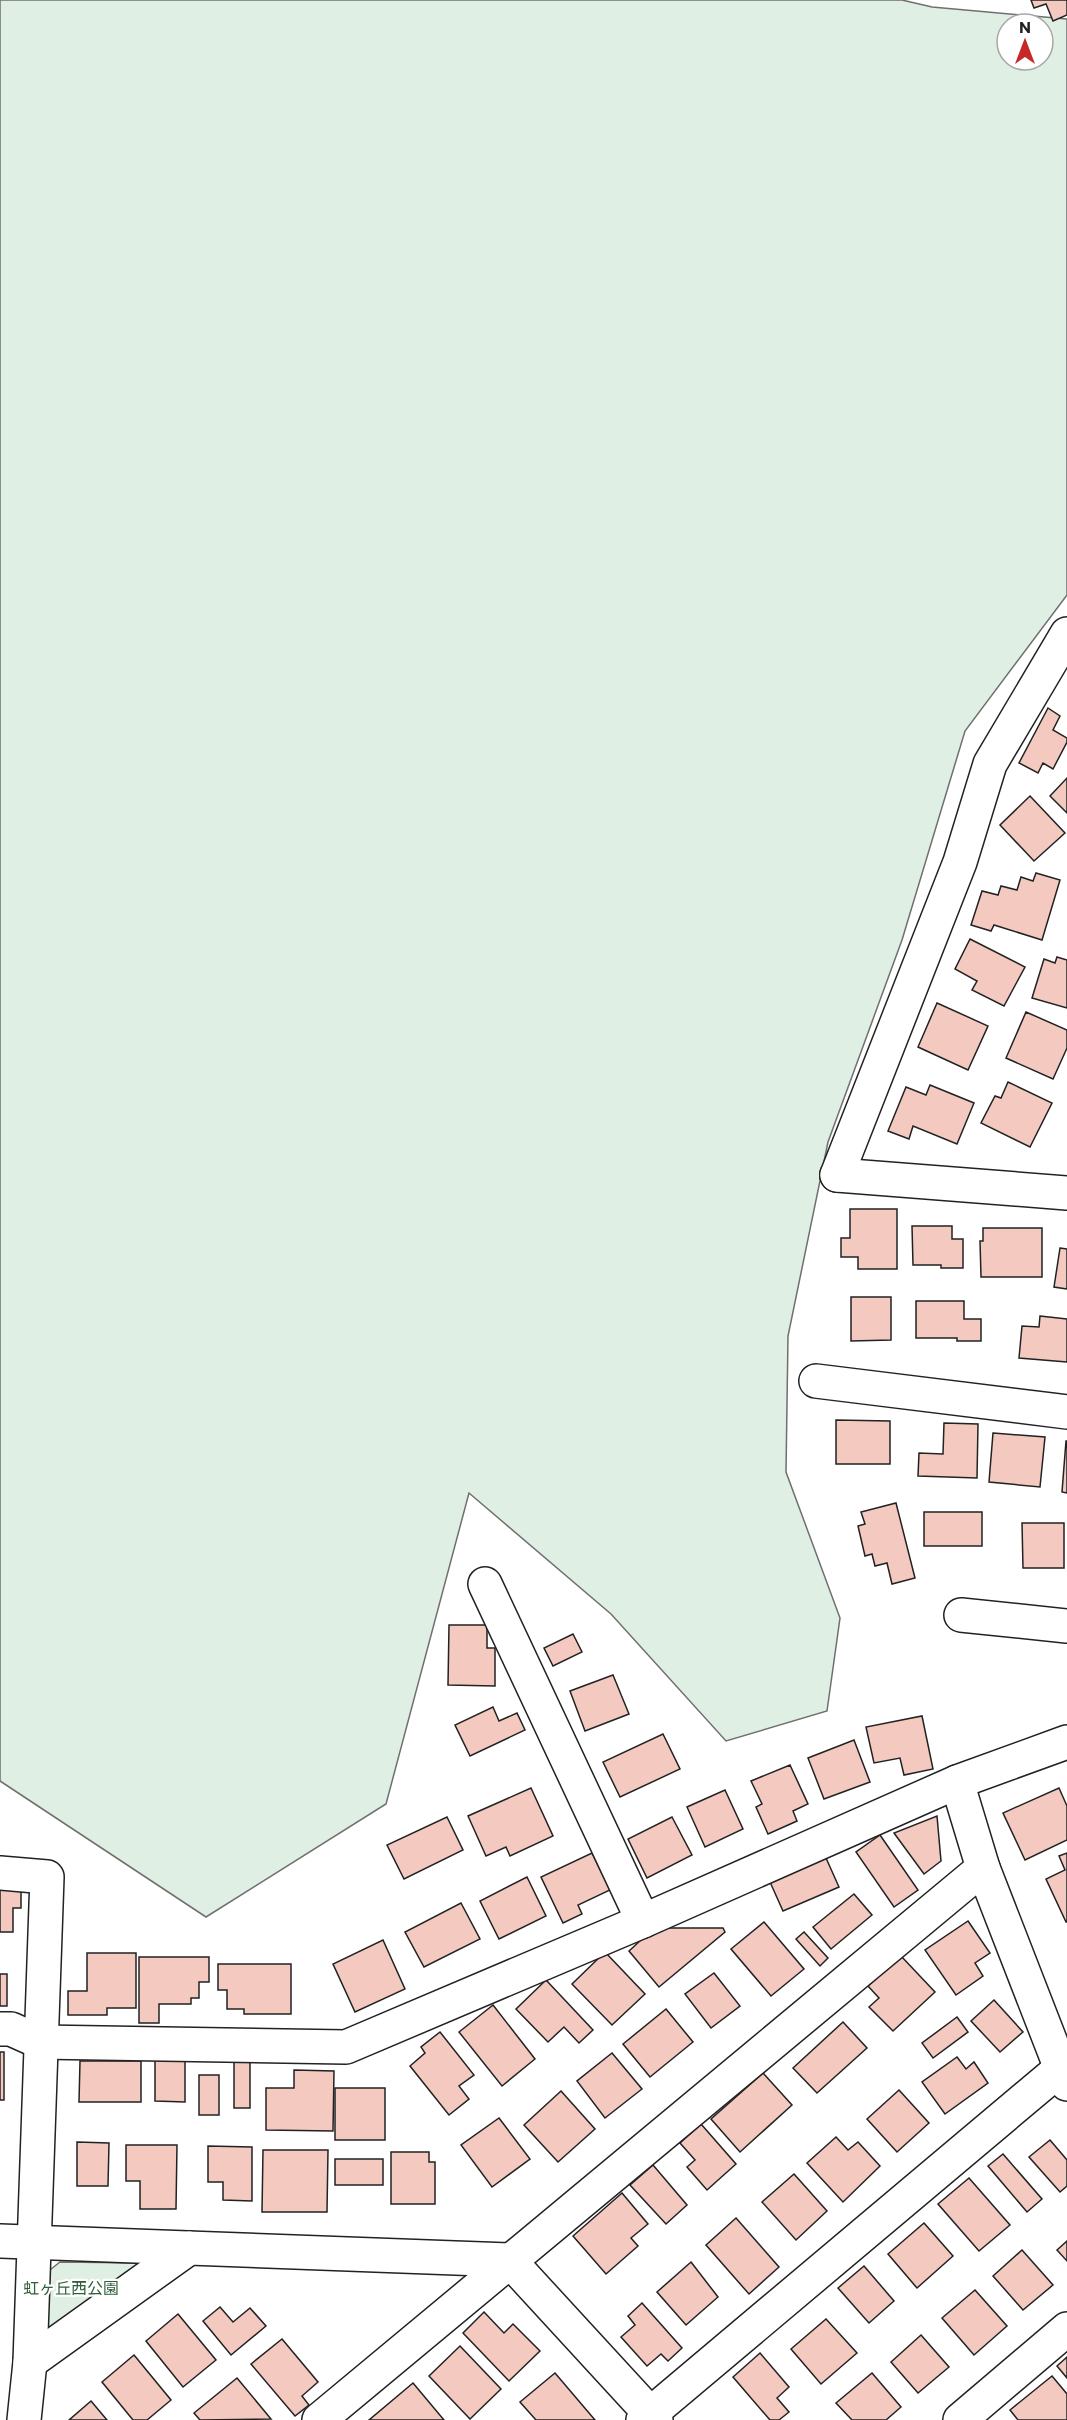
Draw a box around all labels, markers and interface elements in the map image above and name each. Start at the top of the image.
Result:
north arrow [995,12,1055,72]
text: N [1019,17,1031,36]
park label: 虹ヶ丘西公園 [23,2278,119,2297]

